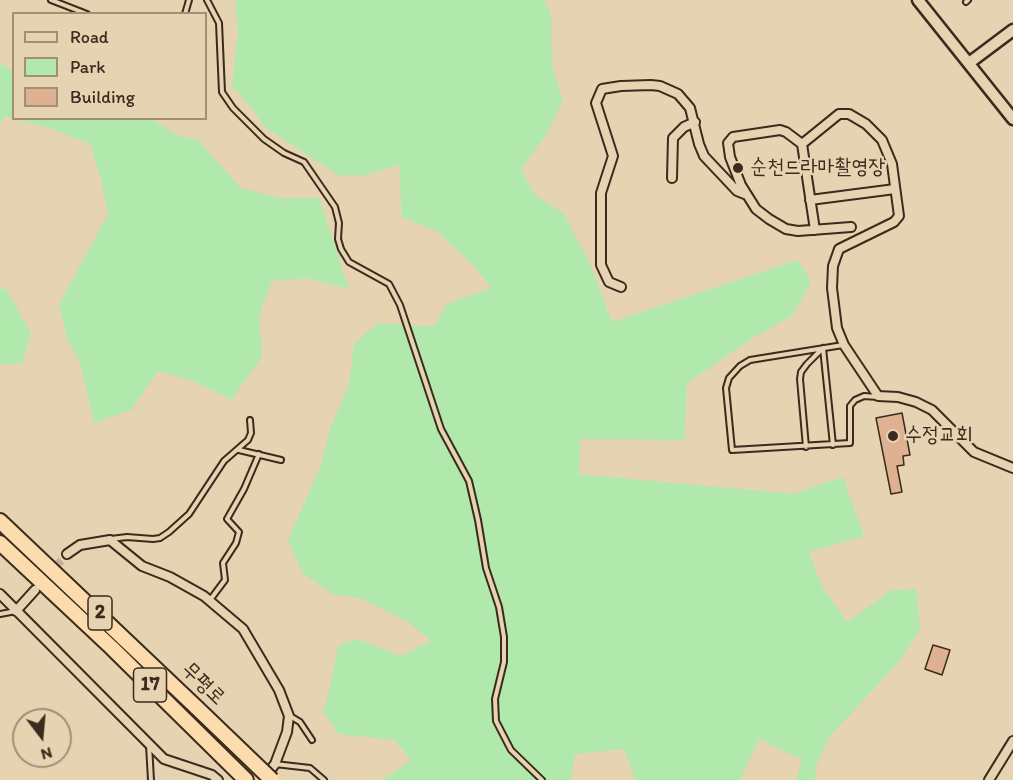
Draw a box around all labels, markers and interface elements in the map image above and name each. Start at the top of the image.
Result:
legend [12,12,207,120]
text: Road [70,26,109,48]
text: Park [70,56,105,78]
text: Building [70,86,135,108]
place label: 순천드라마촬영장 [750,155,885,181]
marker: 순천드라마촬영장 [731,161,745,175]
place label: 수정교회 [905,423,973,449]
marker: 수정교회 [886,429,900,443]
road number: 2 [88,596,112,630]
street label: 무평로 [176,657,230,711]
road number: 17 [134,668,166,702]
north arrow [12,708,72,768]
text: N [39,743,54,764]

